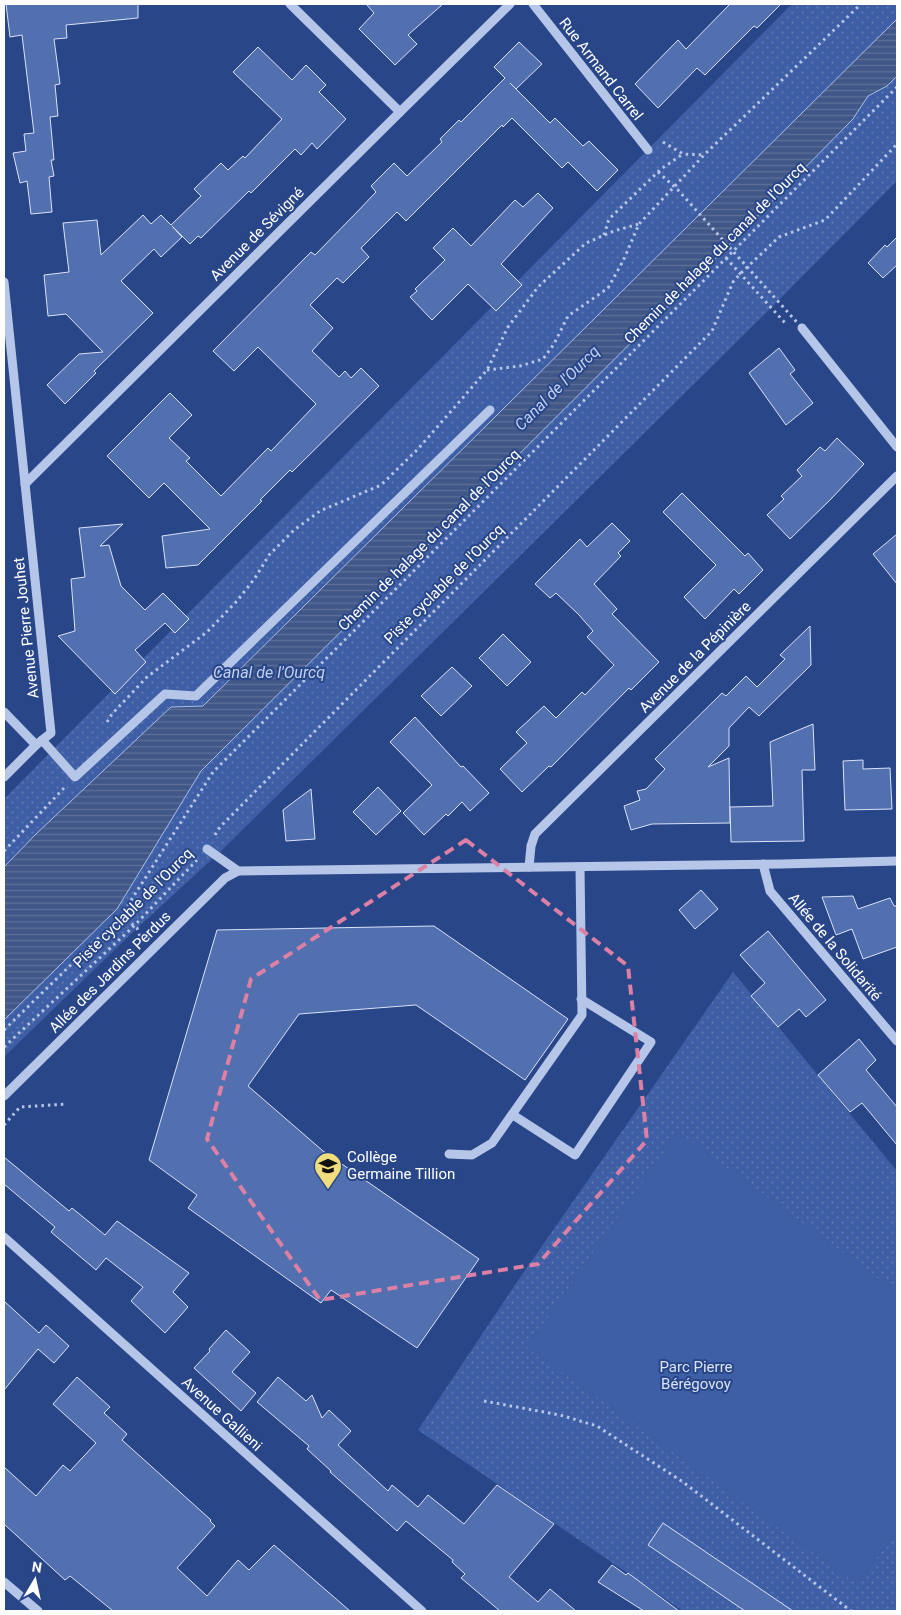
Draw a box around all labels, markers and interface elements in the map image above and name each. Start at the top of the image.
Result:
street label: Rue Armand Carrel [555,14,647,124]
street label: Chemin de halage du canal de l'Ourcq [620,158,810,348]
street label: Avenue de Sévigné [206,183,308,285]
water label: Canal de l'Ourcq [511,342,603,434]
street label: Chemin de halage du canal de l'Ourcq [334,445,524,635]
street label: Piste cyclable de l'Ourcq [380,520,508,648]
street label: Avenue Pierre Jouhet [10,556,42,699]
street label: Avenue de la Pépinière [635,597,755,717]
water label: Canal de l'Ourcq [213,663,325,682]
street label: Piste cyclable de l'Ourcq [69,844,197,972]
street label: Allée de la Solidarité [785,889,885,1005]
street label: Allée des Jardins Perdus [45,907,175,1037]
place label: Collège Germaine Tillion [347,1148,455,1183]
school or university icon: Collège Germaine Tillion [313,1151,343,1190]
park label: Parc Pierre Bérégovoy [659,1358,733,1393]
street label: Avenue Gallieni [178,1373,266,1455]
north arrow [10,1555,60,1605]
text: N [31,1558,43,1576]

